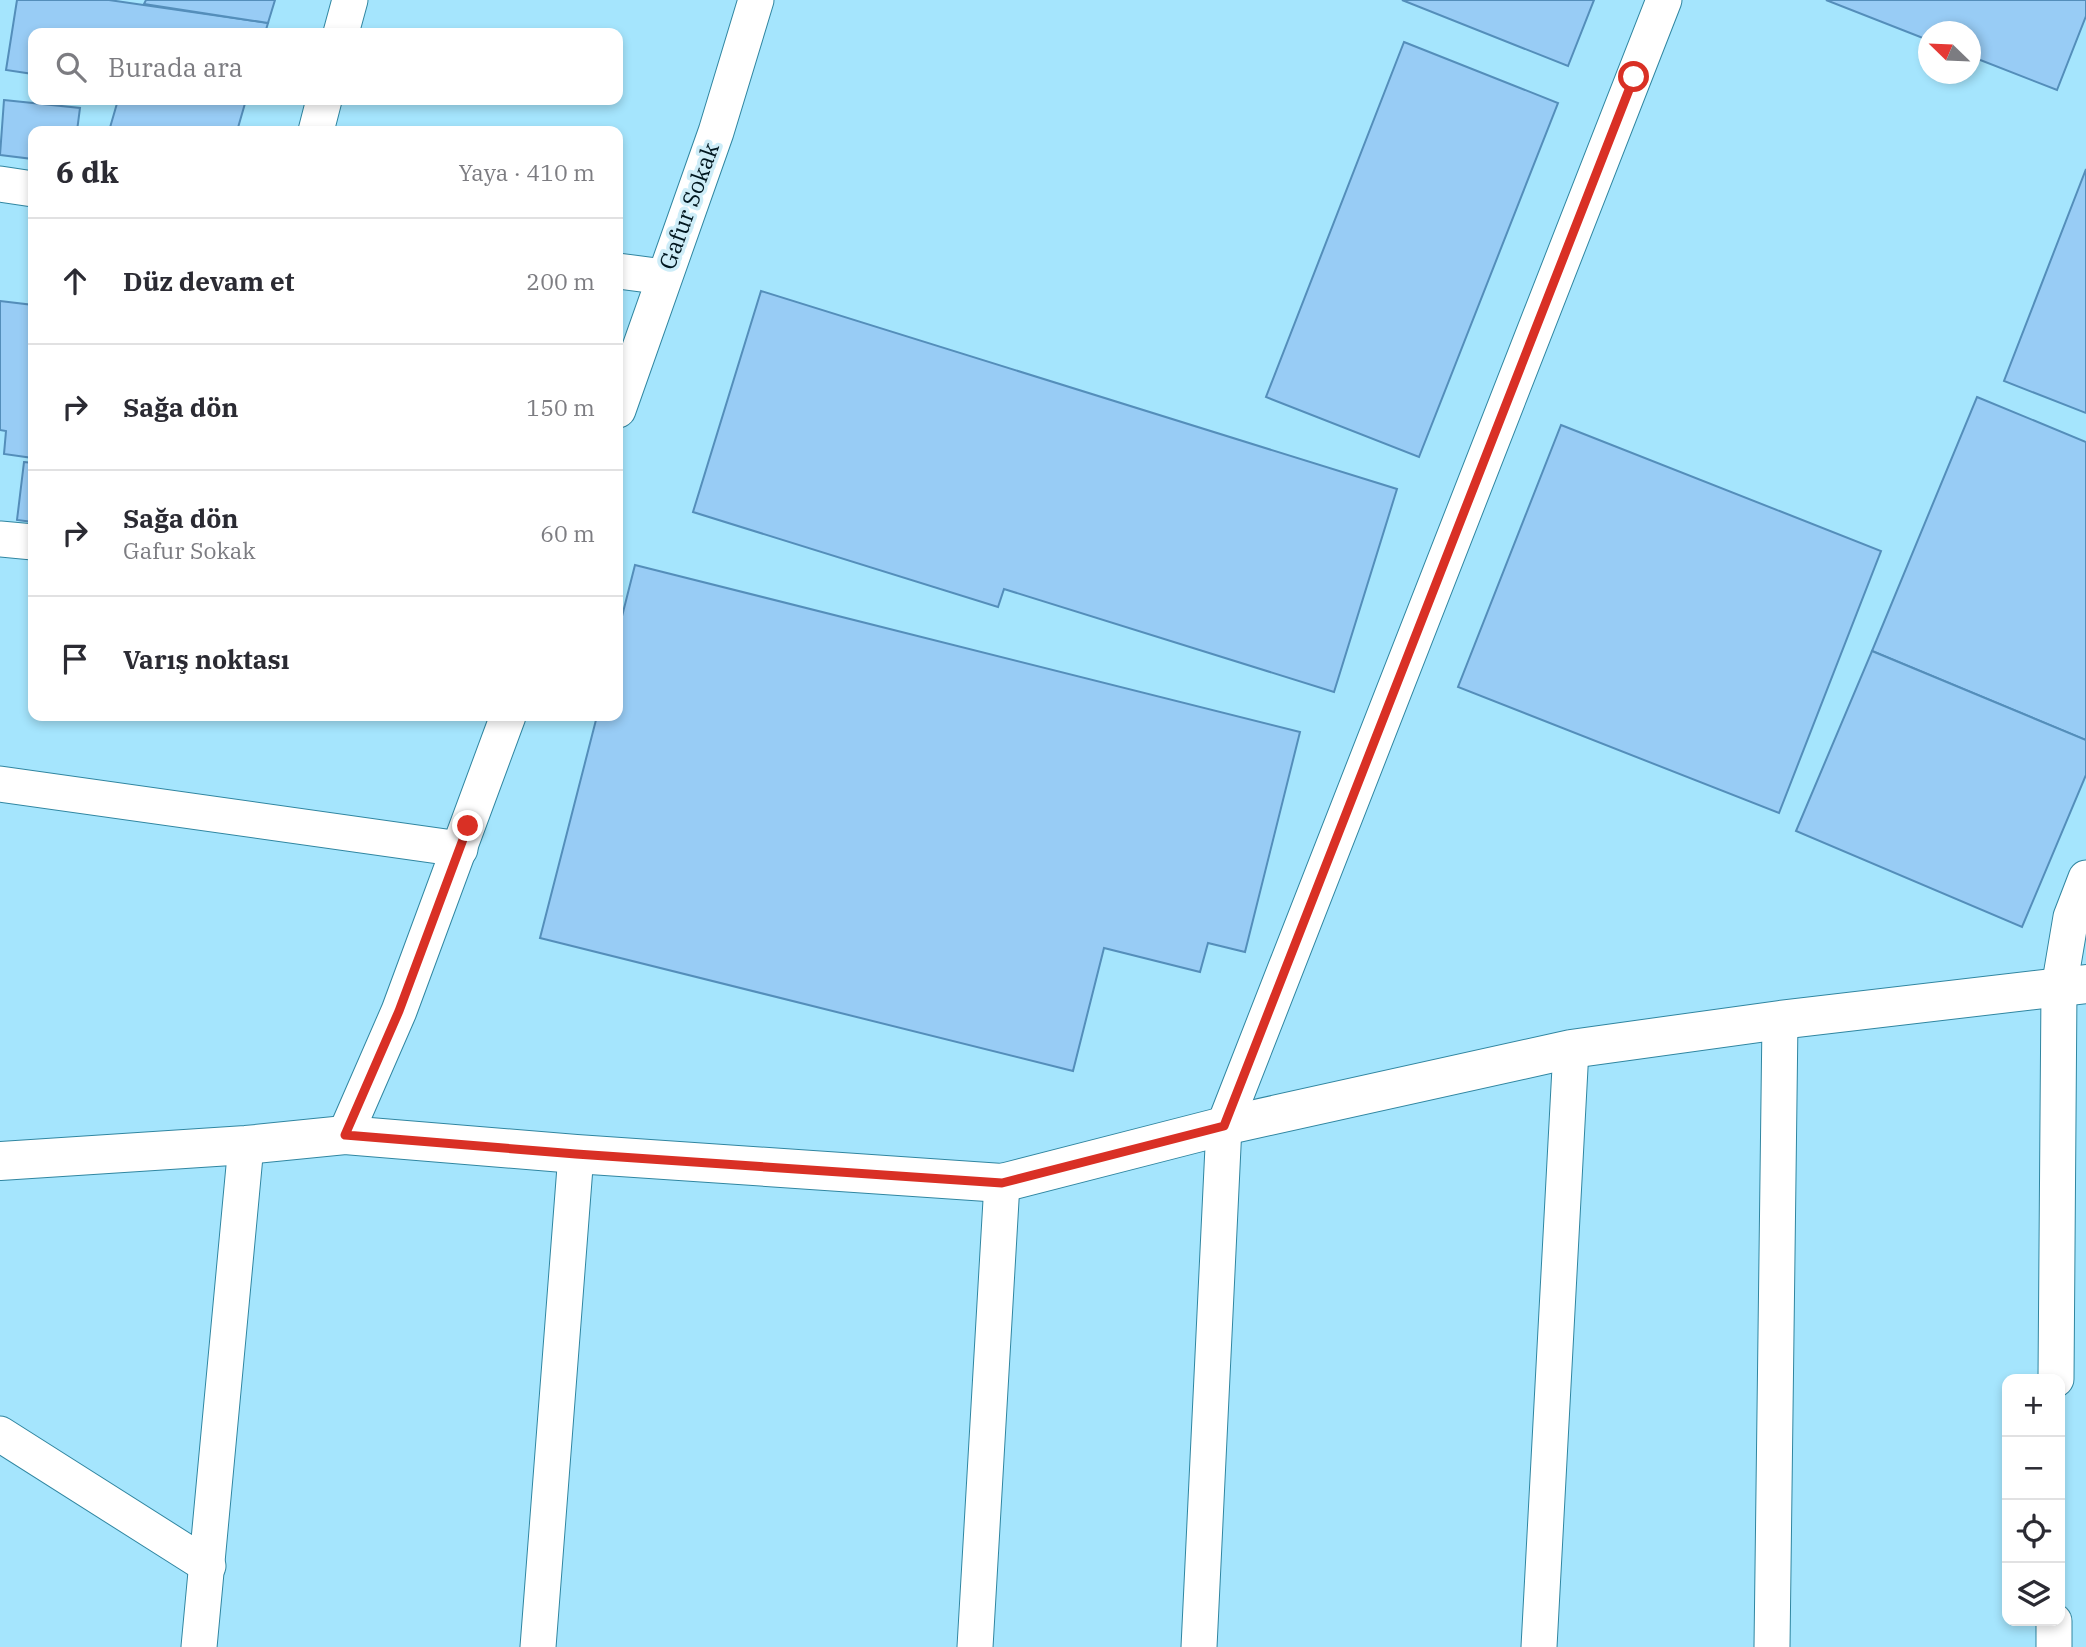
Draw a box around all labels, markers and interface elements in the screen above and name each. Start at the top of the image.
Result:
north arrow [1918,21,1981,84]
search box [28,28,623,105]
icon: search [52,48,90,86]
text: Burada ara [108,50,243,84]
route start [1618,61,1649,92]
street label: Gafur Sokak [651,138,725,273]
text: 6 dk [56,152,119,191]
text: Yaya · 410 m [458,157,595,187]
icon: ahead [56,262,94,300]
text: Düz devam et [123,264,294,298]
text: 200 m [526,266,595,296]
icon: right [56,388,94,426]
text: Sağa dön [123,390,239,424]
text: 150 m [526,392,595,422]
text: Sağa dön [123,501,239,535]
icon: right [56,514,94,552]
text: 60 m [540,518,595,548]
text: Gafur Sokak [123,535,256,565]
icon: arrive [56,640,94,678]
text: Varış noktası [123,642,289,676]
route end [452,810,483,841]
map controls [2002,1374,2065,1626]
button: + [2002,1374,2065,1437]
button: − [2002,1437,2065,1500]
button: locate [2002,1500,2065,1563]
button: layers [2002,1563,2065,1626]

